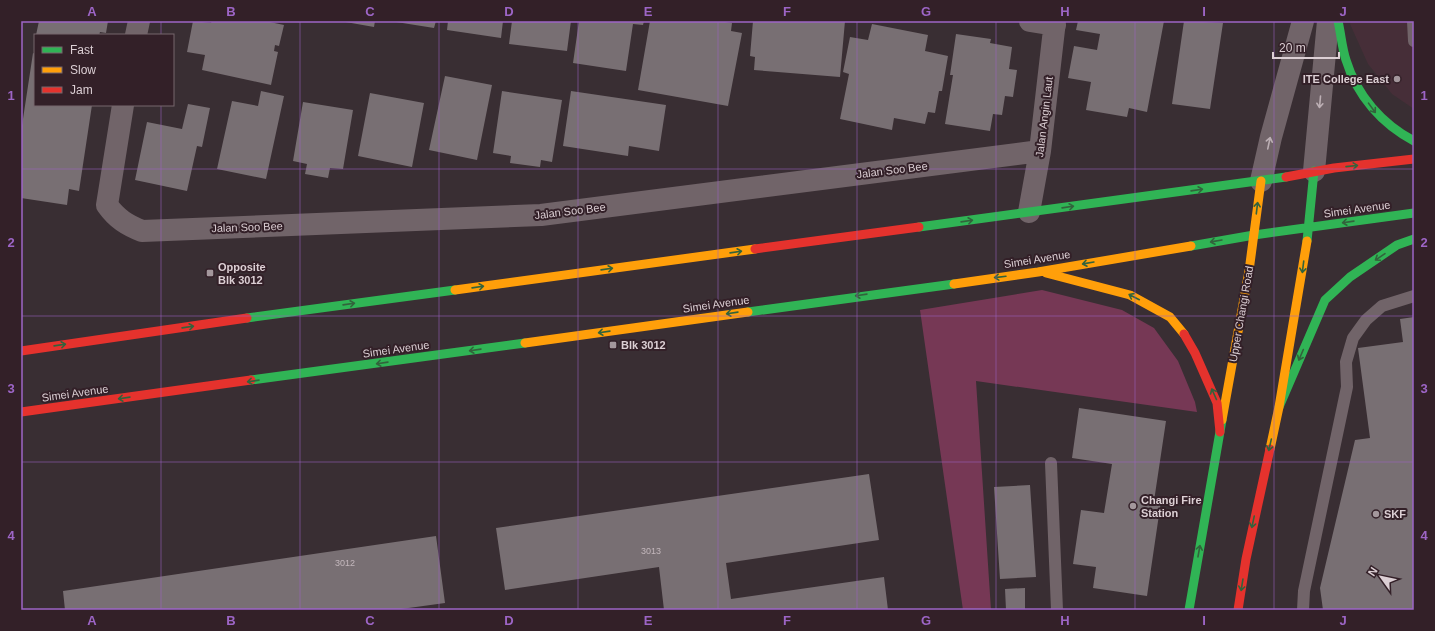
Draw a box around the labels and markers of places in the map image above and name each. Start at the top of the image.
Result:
place label: ITE College East [1303,73,1389,85]
marker: ITE College East [1392,74,1402,84]
place label: Opposite Blk 3012 [218,261,266,286]
marker: Opposite Blk 3012 [205,268,215,278]
place label: Blk 3012 [621,339,666,351]
marker: Blk 3012 [608,340,618,350]
place label: Changi Fire Station [1141,494,1202,519]
marker: Changi Fire Station [1128,501,1138,511]
place label: SKF [1384,508,1406,520]
marker: SKF [1371,509,1381,519]

